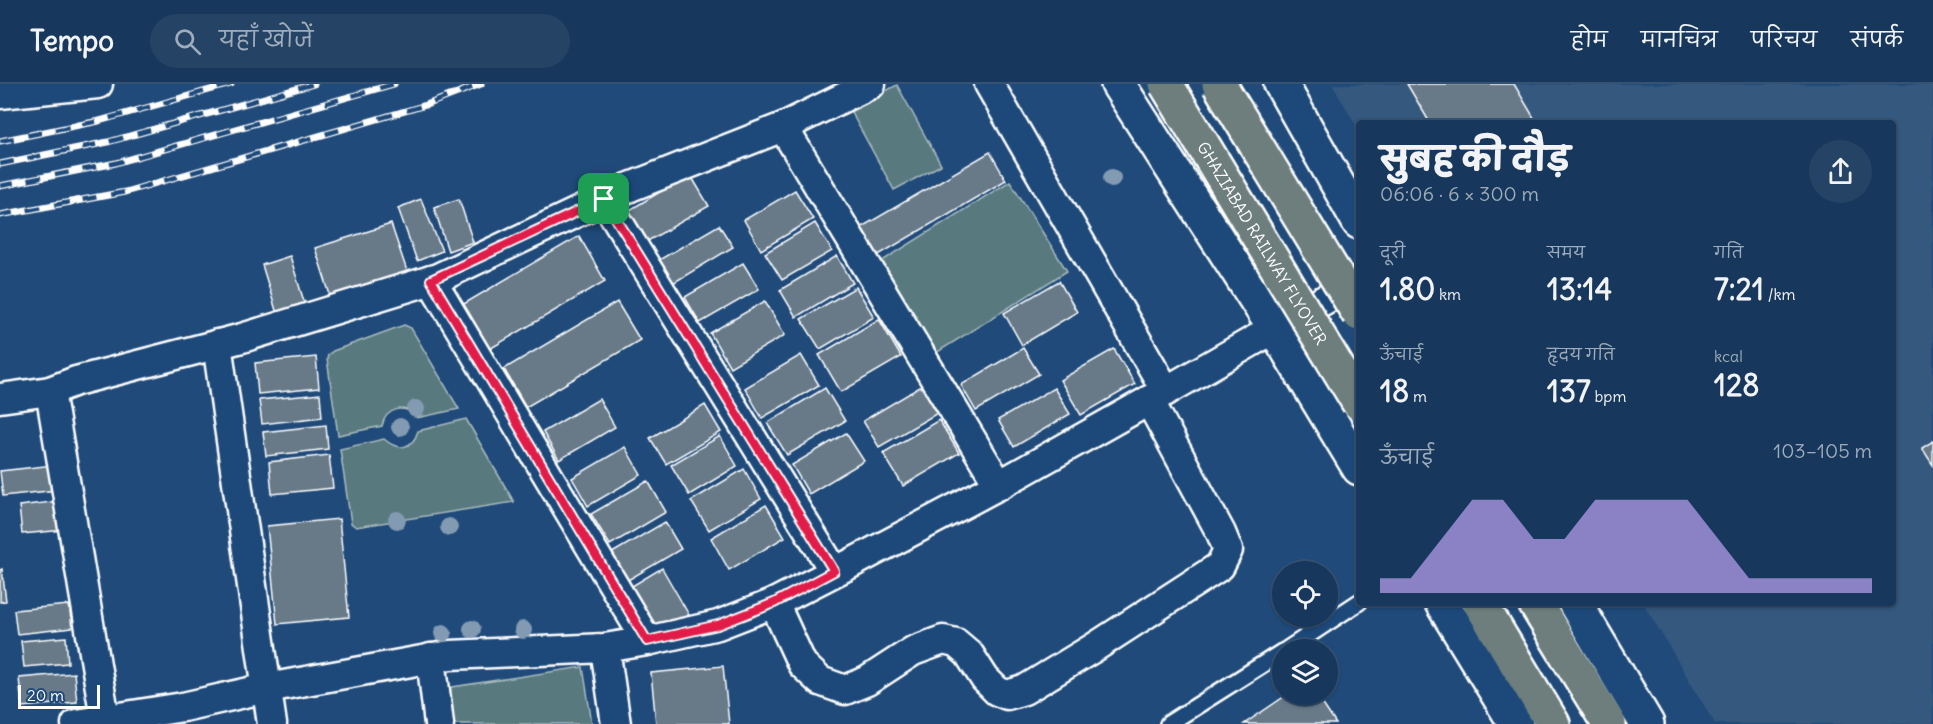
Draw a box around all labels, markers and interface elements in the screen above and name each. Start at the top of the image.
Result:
search box [150,14,570,68]
text: Tempo [30,23,114,59]
icon: search [171,25,204,58]
text: यहाँ खोजें [219,25,313,53]
text: होम [1571,26,1608,53]
text: मानचित्र [1641,26,1718,53]
text: परिचय [1751,26,1817,53]
text: संपर्क [1850,26,1903,53]
text: सुबह की दौड़ [1380,137,1570,179]
street label: GHAZIABAD RAILWAY FLYOVER [1193,138,1331,348]
button: share [1809,140,1872,203]
pin [578,173,629,224]
text: 06:06 · 6 × 300 m [1380,181,1539,206]
icon: arrive [587,182,620,215]
text: दूरी [1380,242,1405,262]
text: समय [1547,242,1585,262]
text: गति [1714,242,1743,262]
text: 1.80 [1380,270,1435,308]
text: 13:14 [1547,270,1612,308]
text: 7:21 [1714,270,1764,308]
text: km [1435,284,1461,304]
text: /km [1764,284,1796,304]
text: ऊँचाई [1380,344,1423,364]
text: हृदय गति [1547,344,1615,364]
text: kcal [1714,346,1743,366]
text: 128 [1714,366,1760,404]
text: 18 [1380,372,1409,410]
text: 137 [1547,372,1591,410]
text: m [1409,386,1427,406]
text: bpm [1591,386,1626,406]
text: 103–105 m [1773,438,1872,463]
text: ऊँचाई [1380,444,1434,469]
map controls [1272,561,1338,705]
button: locate [1272,561,1338,627]
button: layers [1272,639,1338,705]
scale bar [18,682,100,710]
text: 20 m [27,685,64,705]

